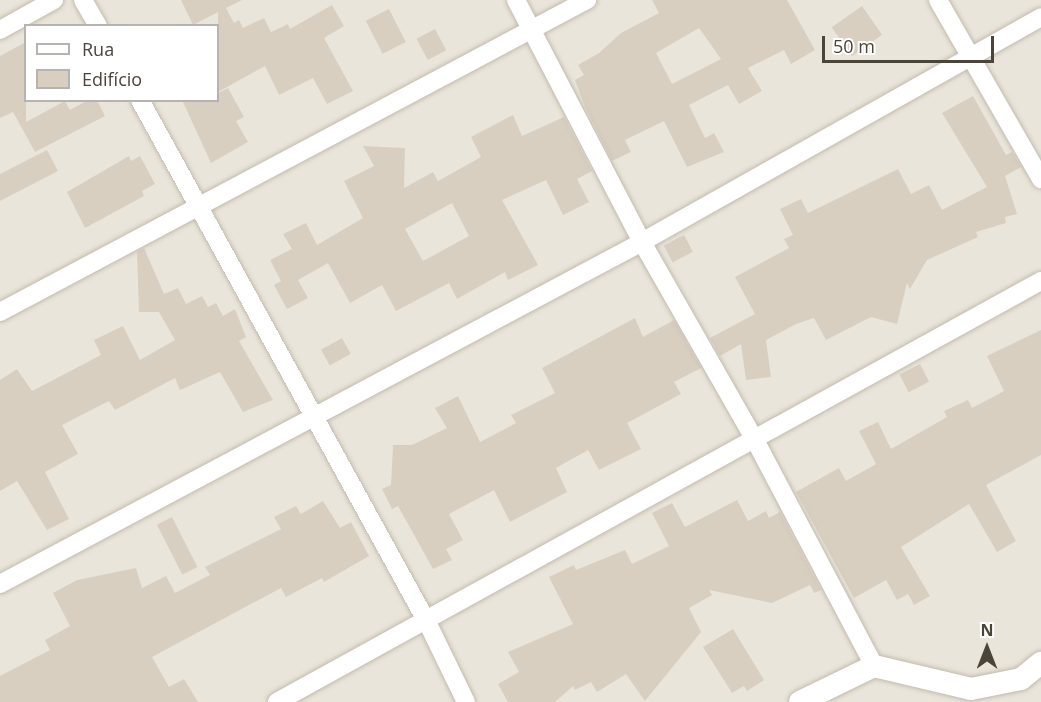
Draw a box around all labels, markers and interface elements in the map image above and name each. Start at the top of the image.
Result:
legend [24,24,219,102]
scale bar [825,24,998,62]
text: 50 m [833,34,875,58]
text: Rua [82,37,114,61]
text: Edifício [82,67,142,91]
north arrow [957,618,1017,678]
text: N [980,619,994,641]

